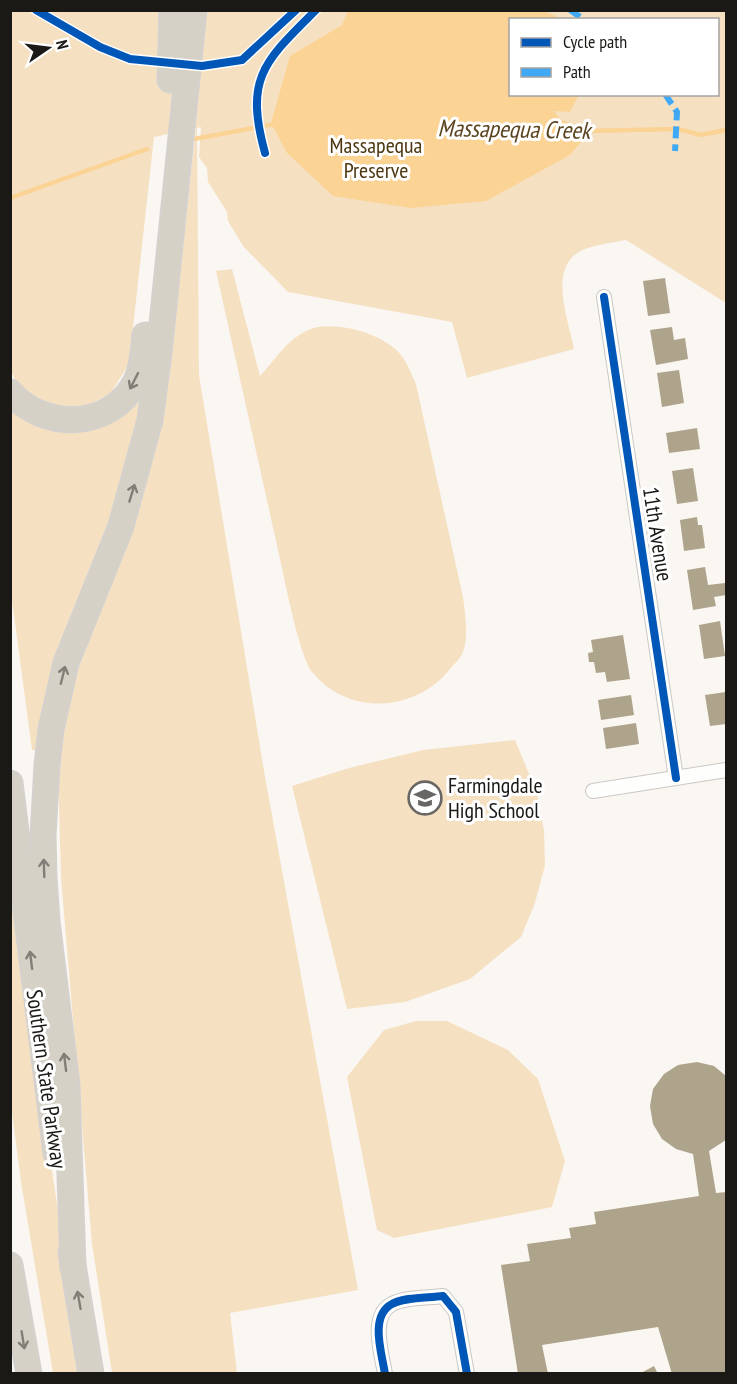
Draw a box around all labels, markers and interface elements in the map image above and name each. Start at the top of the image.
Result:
north arrow [18,18,78,78]
legend [509,18,719,96]
text: Cycle path [563,30,627,53]
text: N [52,38,73,51]
text: Path [563,60,591,83]
water label: Massapequa Creek [437,112,593,146]
park label: Massapequa Preserve [330,131,422,184]
one-way arrow [128,372,140,390]
one-way arrow [127,484,138,503]
street label: 11th Avenue [637,485,679,583]
one-way arrow [58,666,70,685]
place label: Farmingdale High School [448,771,543,824]
school or university icon: Farmingdale High School [407,780,443,816]
one-way arrow [38,859,49,879]
one-way arrow [25,950,36,970]
street label: Southern State Parkway [21,988,74,1171]
one-way arrow [59,1053,70,1072]
one-way arrow [73,1290,84,1310]
one-way arrow [18,1330,29,1349]

